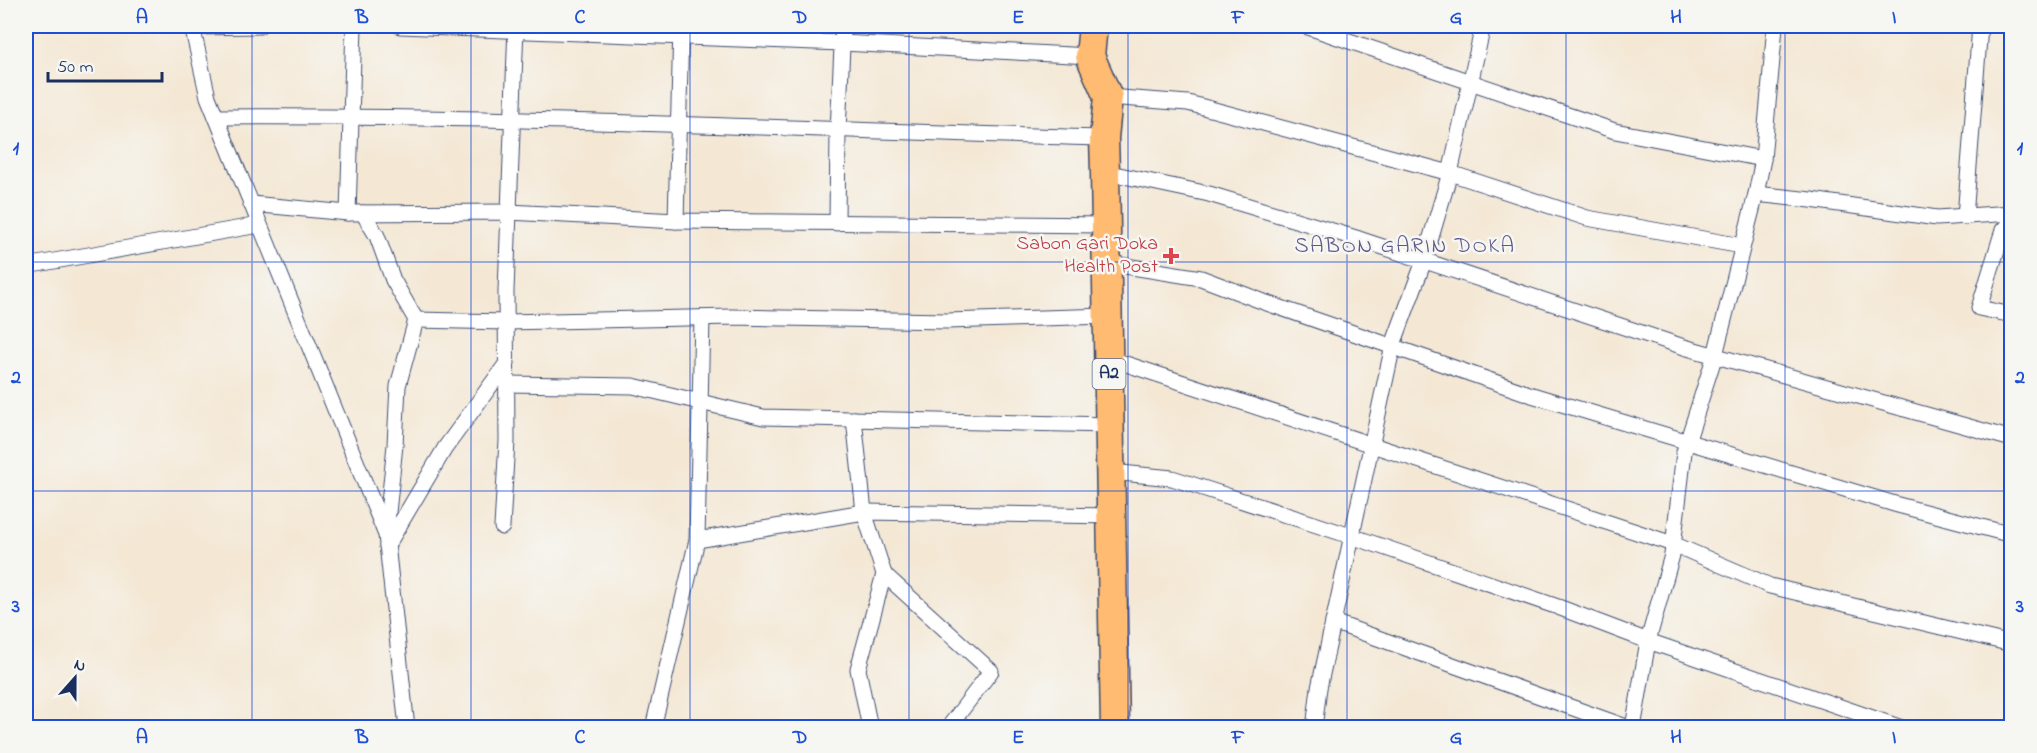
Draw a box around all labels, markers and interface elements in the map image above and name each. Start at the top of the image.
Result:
text: A [136,4,148,33]
text: B [354,4,369,33]
text: C [575,4,586,33]
text: D [792,4,807,33]
text: E [1012,4,1024,33]
text: F [1231,4,1245,33]
text: G [1450,4,1463,33]
text: H [1670,4,1682,33]
text: I [1892,4,1897,33]
scale bar [48,45,162,83]
text: 50 m [57,55,94,81]
text: 1 [13,135,20,164]
text: 1 [2017,135,2024,164]
place label: Sabon Gari Doka Health Post [1016,230,1158,282]
district label: SABON GARIN DOKA [1294,231,1516,263]
marker: Sabon Gari Doka Health Post [1162,247,1180,265]
road number: A2 [1092,359,1126,389]
text: 2 [10,364,21,393]
text: 2 [2014,364,2025,393]
text: 3 [11,593,20,622]
text: 3 [2015,593,2024,622]
north arrow [45,648,105,708]
text: N [70,653,89,679]
text: A [136,724,148,753]
text: B [354,724,369,753]
text: C [575,724,586,753]
text: D [792,724,807,753]
text: E [1012,724,1024,753]
text: F [1231,724,1245,753]
text: G [1450,724,1463,753]
text: H [1670,724,1682,753]
text: I [1892,724,1897,753]

